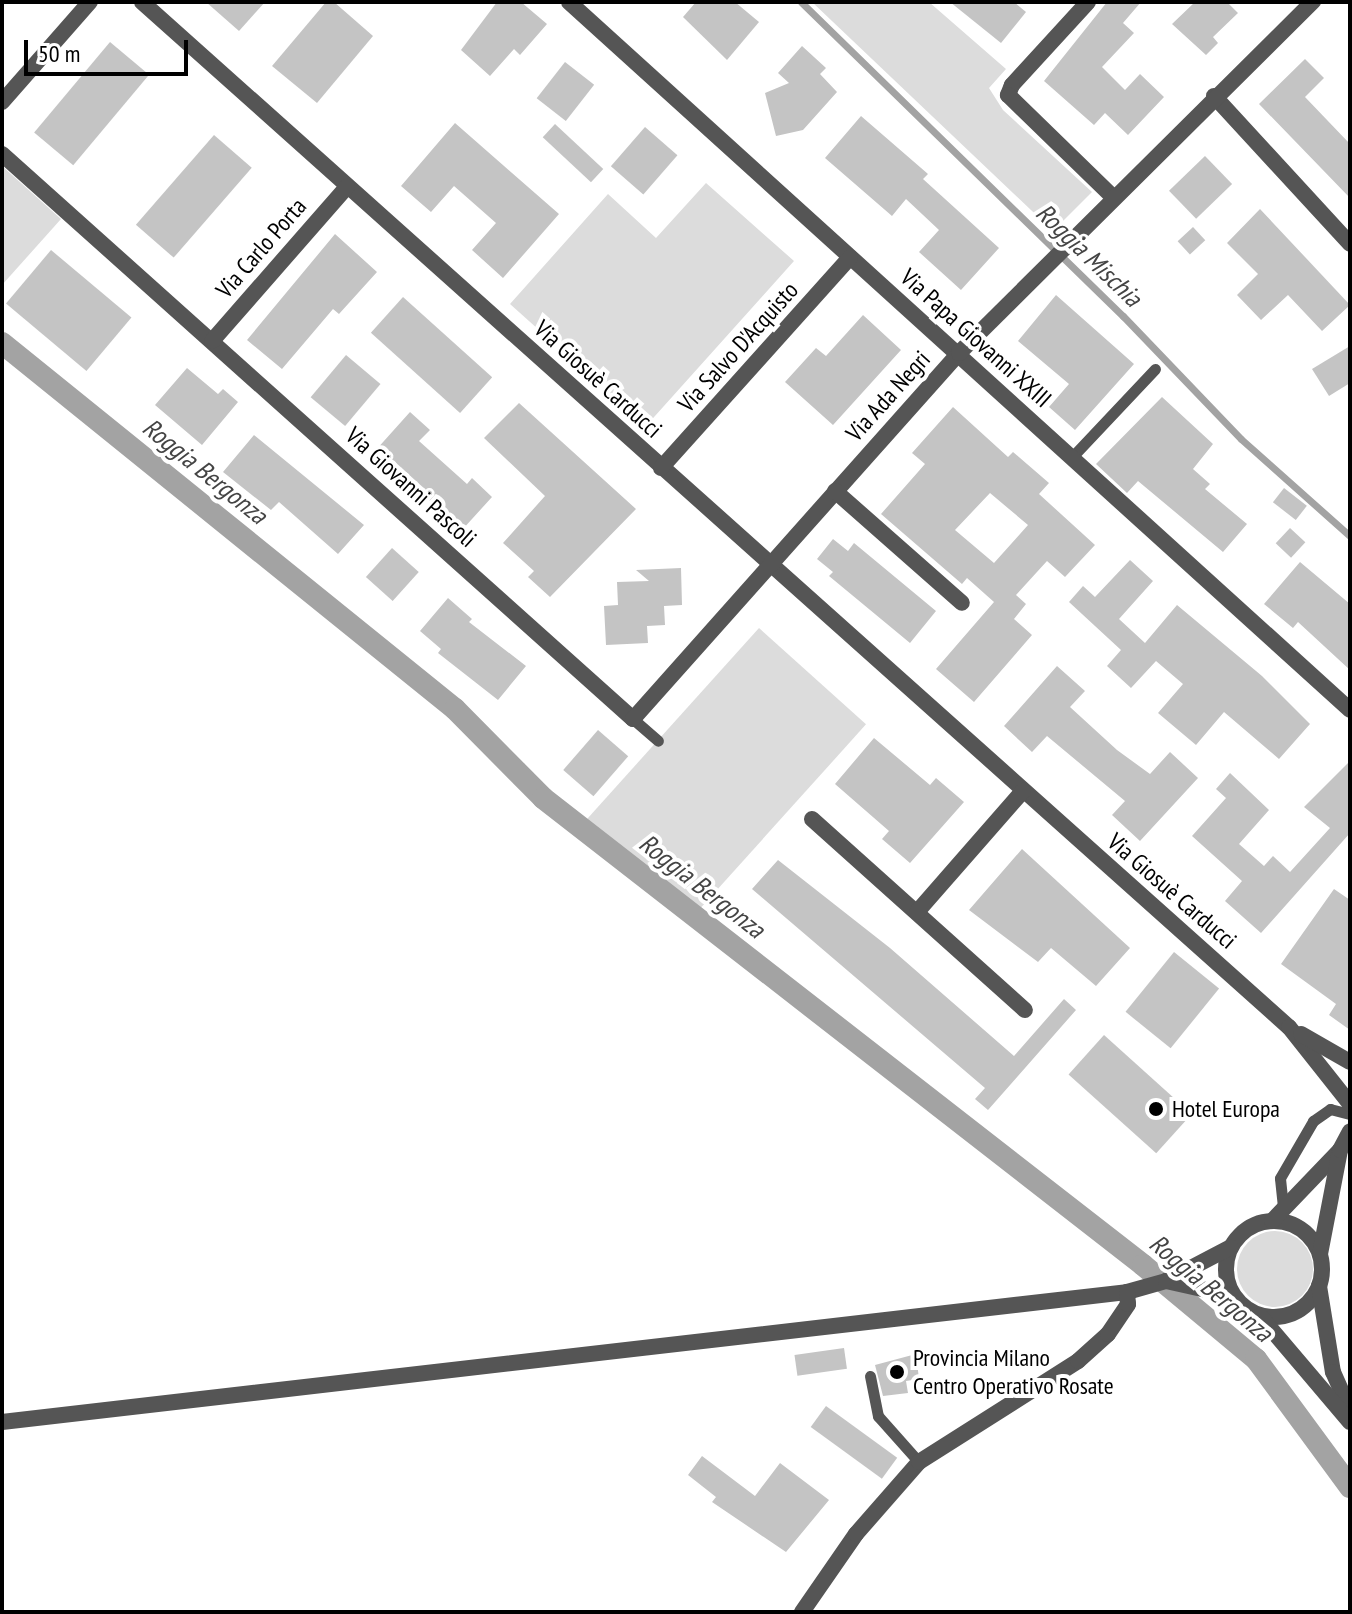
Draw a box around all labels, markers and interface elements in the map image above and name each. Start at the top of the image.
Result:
scale bar [28,24,192,74]
text: 50 m [38,38,80,69]
street label: Via Carlo Porta [210,192,312,304]
water label: Roggia Mischia [1030,197,1148,313]
street label: Via Papa Giovanni XXIII [894,263,1058,413]
street label: Via Salvo D'Acquisto [672,276,804,418]
street label: Via Giosuè Carducci [528,314,668,444]
street label: Via Ada Negri [840,345,936,447]
water label: Roggia Bergonza [137,412,273,530]
street label: Via Giovanni Pascoli [340,421,482,553]
water label: Roggia Bergonza [633,827,771,945]
street label: Via Giosuè Carducci [1102,827,1242,955]
place label: Hotel Europa [1172,1095,1280,1123]
marker: Hotel Europa [1147,1100,1165,1118]
water label: Roggia Bergonza [1143,1228,1279,1348]
place label: Provincia Milano Centro Operativo Rosate [913,1344,1114,1400]
marker: Provincia Milano Centro Operativo Rosate [888,1363,906,1381]

